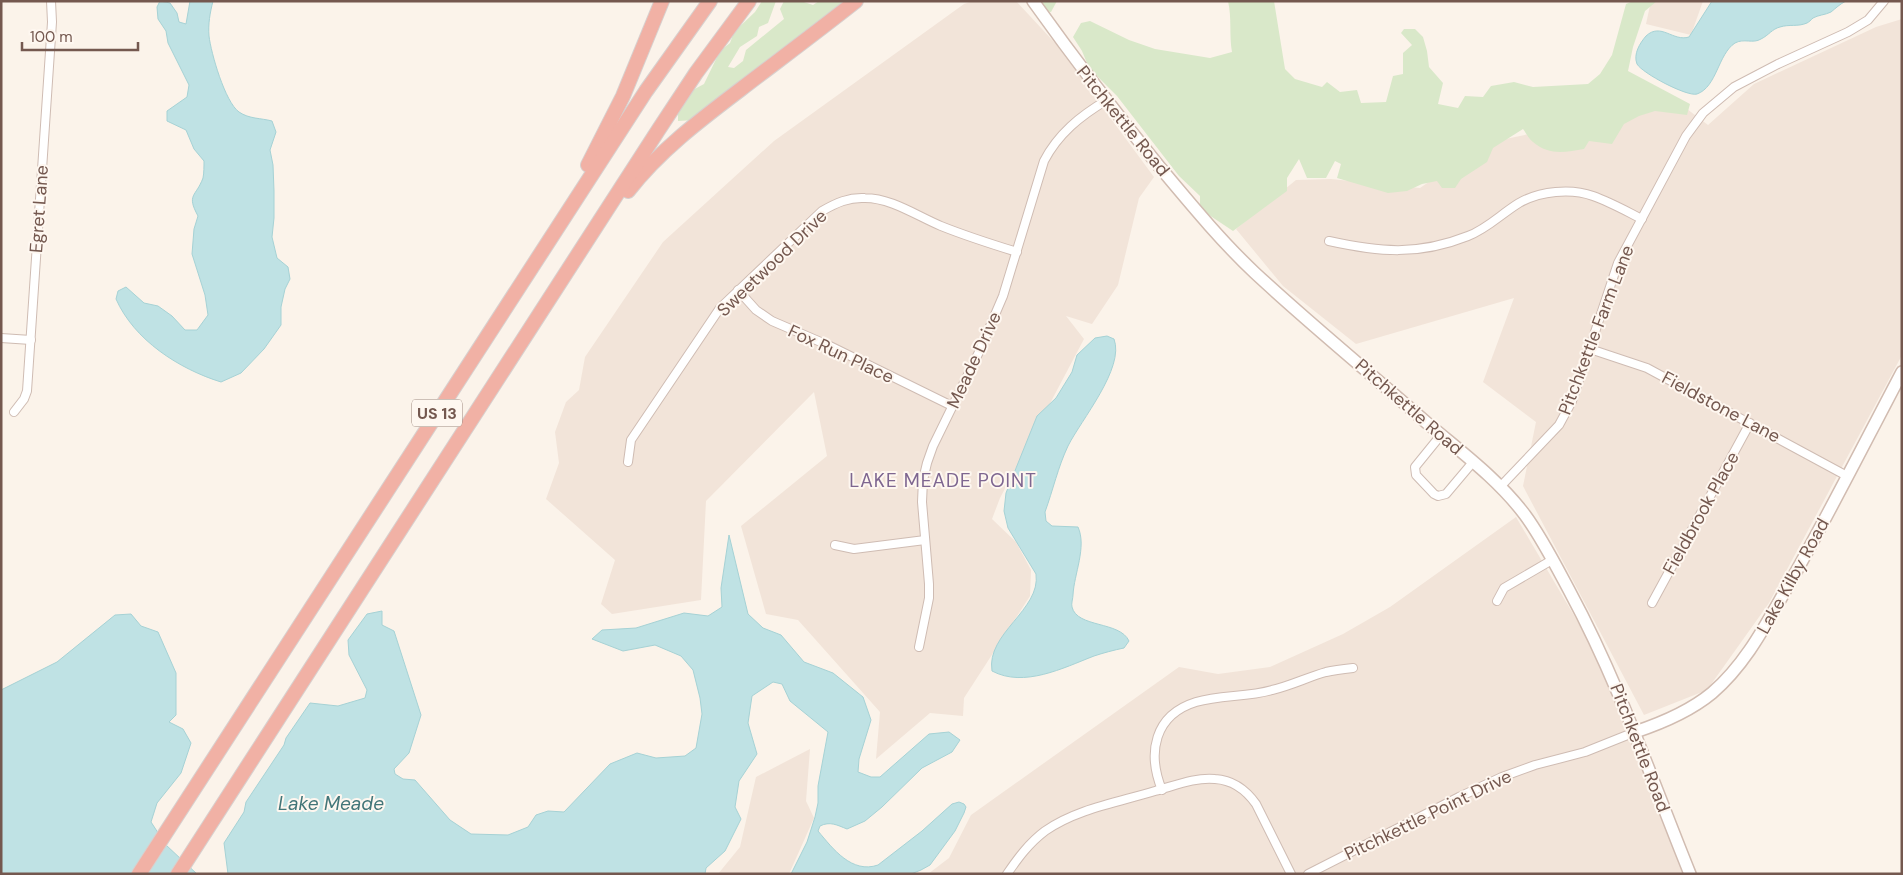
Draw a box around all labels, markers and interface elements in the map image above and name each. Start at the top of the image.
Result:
scale bar [22,20,139,52]
text: 100 m [30,27,73,47]
street label: Pitchkettle Road [1071,61,1175,181]
street label: Egret Lane [24,164,54,254]
street label: Sweetwood Drive [712,204,832,322]
street label: Pitchkettle Farm Lane [1553,242,1639,418]
street label: Meade Drive [941,308,1007,412]
street label: Fox Run Place [784,319,898,389]
street label: Pitchkettle Road [1350,353,1468,461]
street label: Fieldstone Lane [1658,366,1784,448]
road number: US 13 [412,399,462,426]
street label: Fieldbrook Place [1657,447,1745,579]
district label: LAKE MEADE POINT [849,468,1037,493]
street label: Lake Kilby Road [1751,514,1835,638]
street label: Pitchkettle Road [1605,680,1675,816]
street label: Pitchkettle Point Drive [1340,764,1516,866]
water label: Lake Meade [278,791,384,816]

